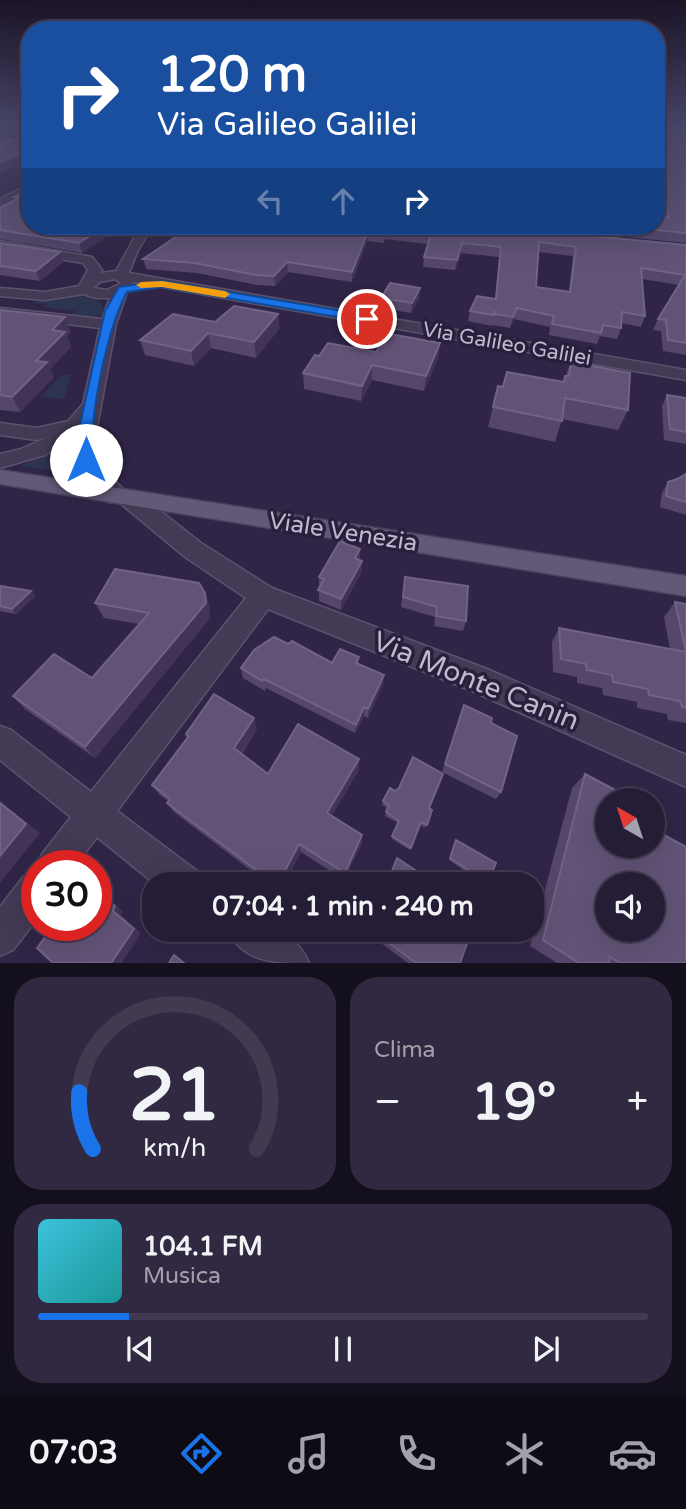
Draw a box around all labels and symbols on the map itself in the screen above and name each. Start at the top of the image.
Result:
pin [337,289,397,349]
street label: Via Galileo Galilei [421,317,593,371]
position arrow [49,423,123,497]
street label: Viale Venezia [267,506,419,558]
street label: Via Monte Canin [368,624,584,738]
north arrow [595,788,665,858]
speed limit sign: 30 [21,850,112,941]

